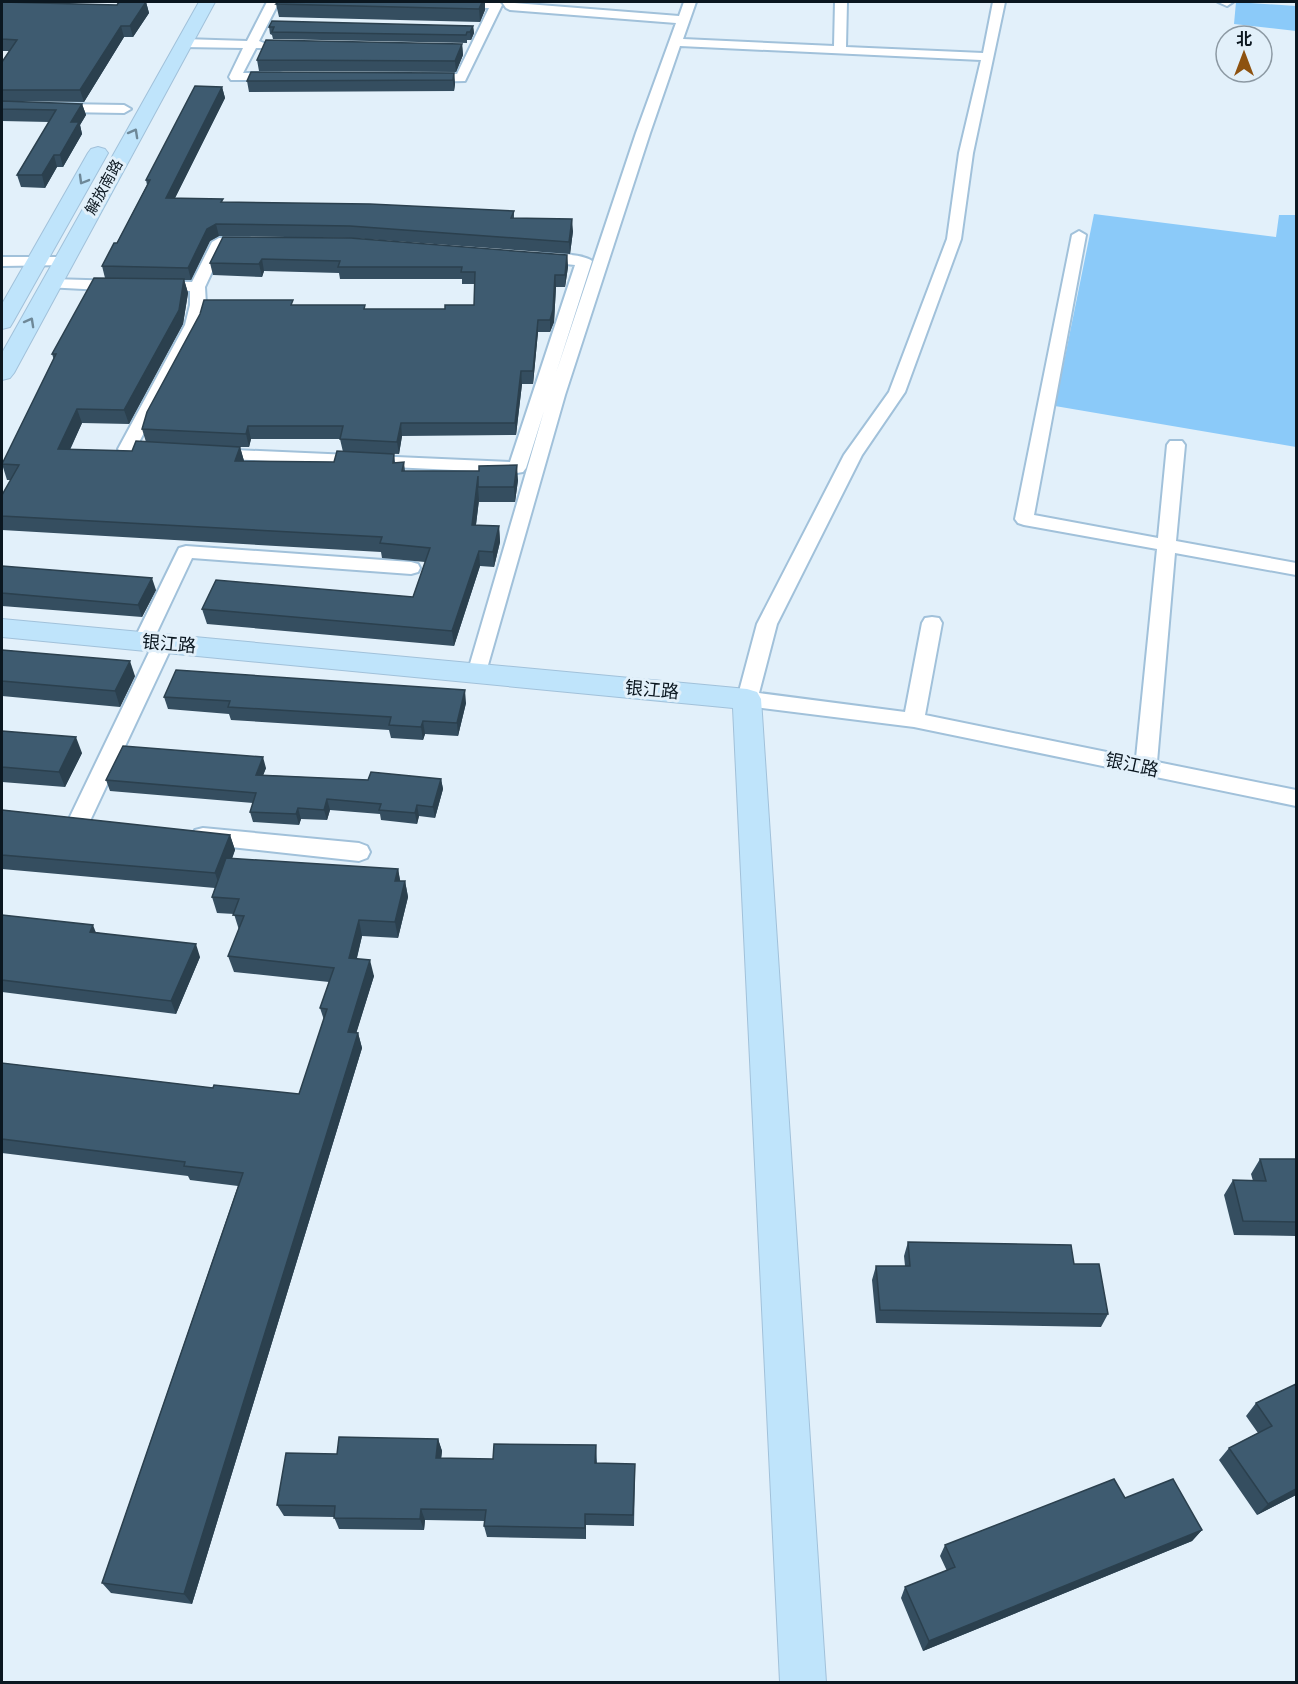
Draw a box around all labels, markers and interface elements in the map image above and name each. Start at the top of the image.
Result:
north arrow [1214,24,1274,84]
text: 北 [1236,31,1252,48]
one-way arrow [127,128,138,139]
street label: 解放南路 [82,156,126,217]
one-way arrow [79,173,91,184]
one-way arrow [23,317,34,328]
street label: 银江路 [141,632,197,656]
street label: 银江路 [624,678,680,702]
street label: 银江路 [1104,750,1160,780]

